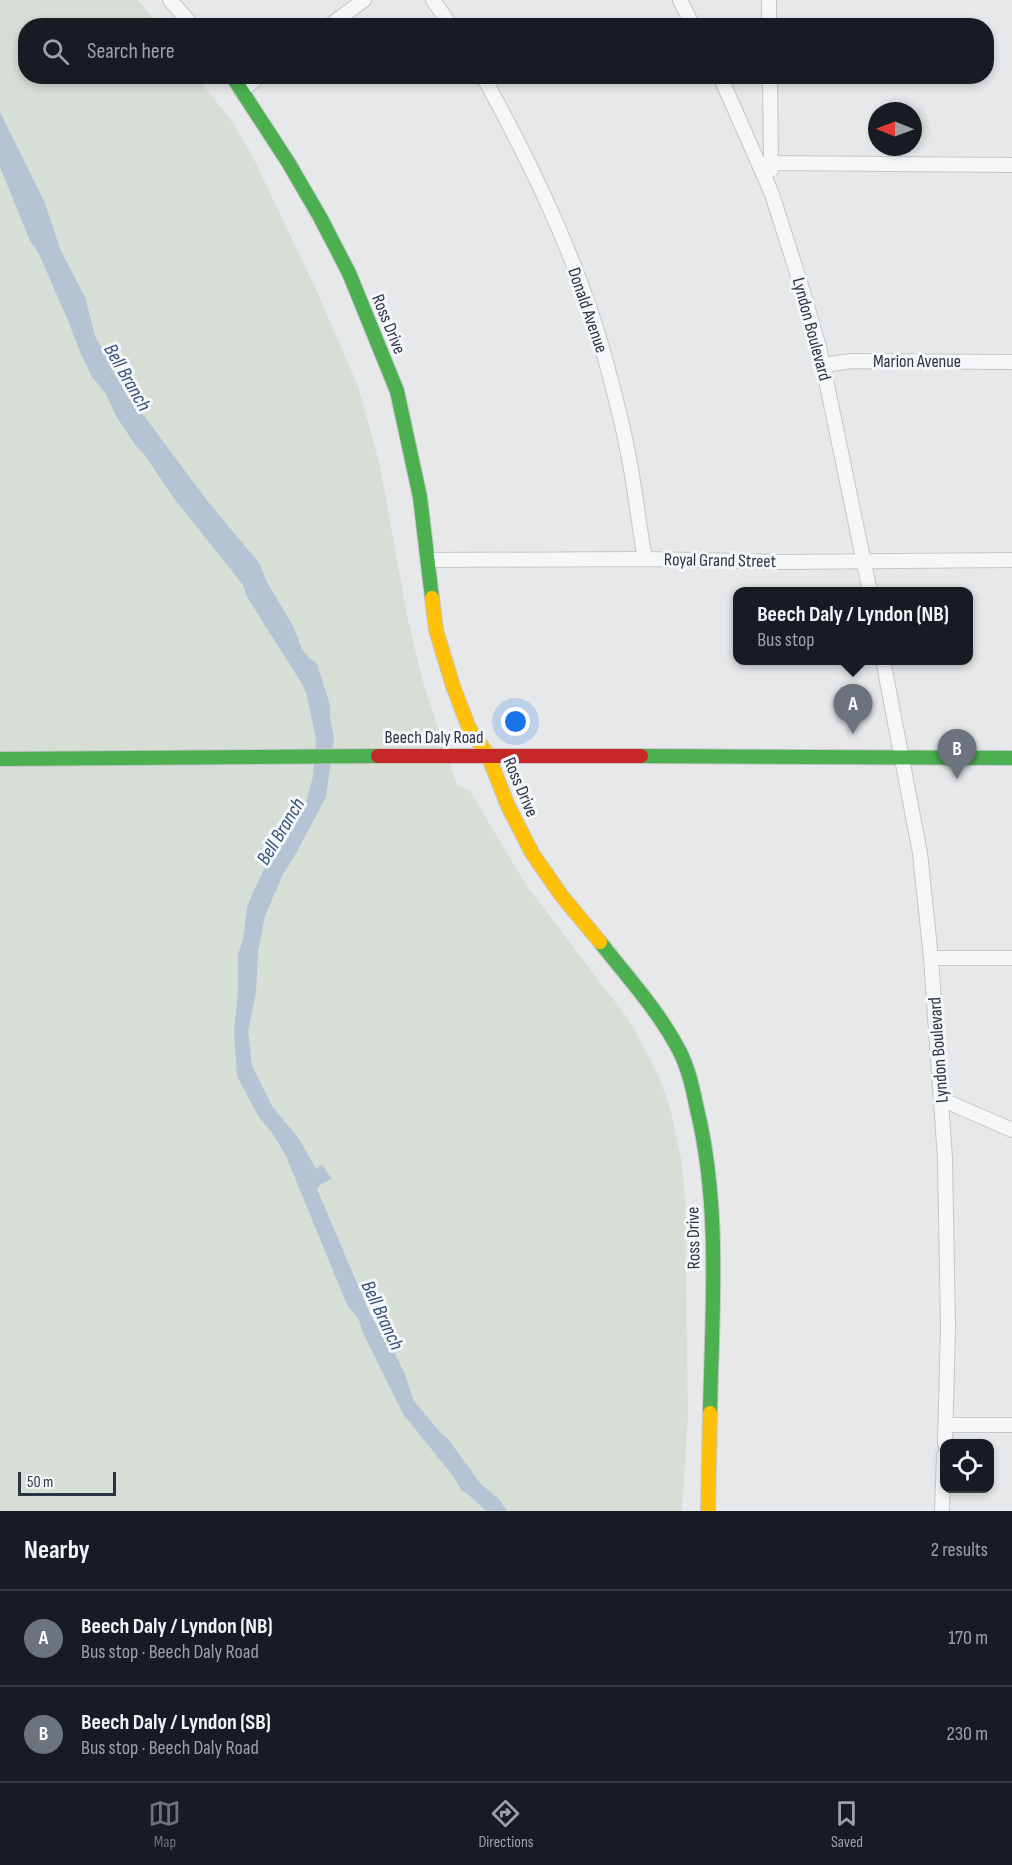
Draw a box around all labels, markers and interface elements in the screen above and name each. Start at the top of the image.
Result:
search box [18,18,994,84]
icon: search [39,35,72,68]
text: Search here [87,38,174,65]
north arrow [868,102,922,156]
street label: Donald Avenue [563,265,612,356]
street label: Lyndon Boulevard [788,275,835,383]
street label: Ross Drive [367,291,410,357]
water label: Bell Branch [98,340,156,415]
street label: Marion Avenue [873,351,961,372]
street label: Royal Grand Street [664,549,777,572]
popup [733,587,973,665]
text: Beech Daly / Lyndon (NB) [757,601,949,628]
text: Bus stop [757,628,814,652]
pin: A [834,684,872,734]
your location [501,707,530,736]
street label: Beech Daly Road [384,727,484,748]
pin: B [938,730,976,779]
street label: Ross Drive [499,754,542,820]
water label: Bell Branch [252,794,310,869]
street label: Lyndon Boulevard [924,996,953,1104]
street label: Ross Drive [682,1207,705,1269]
water label: Bell Branch [356,1277,409,1354]
map controls [940,1439,994,1493]
button: locate [940,1439,994,1493]
scale bar [18,1469,116,1496]
text: 50 m [27,1473,53,1492]
text: Nearby [24,1535,90,1566]
text: 2 results [931,1538,988,1562]
text: Beech Daly / Lyndon (NB) [81,1613,273,1640]
text: A [39,1626,48,1650]
text: 170 m [948,1626,988,1650]
text: Bus stop · Beech Daly Road [81,1640,259,1664]
text: Beech Daly / Lyndon (SB) [81,1709,271,1736]
text: B [39,1722,48,1746]
text: 230 m [946,1722,988,1746]
text: Bus stop · Beech Daly Road [81,1736,259,1760]
tab: Map [148,1797,181,1852]
tab: Directions [478,1797,533,1852]
tab: Saved [830,1797,863,1852]

